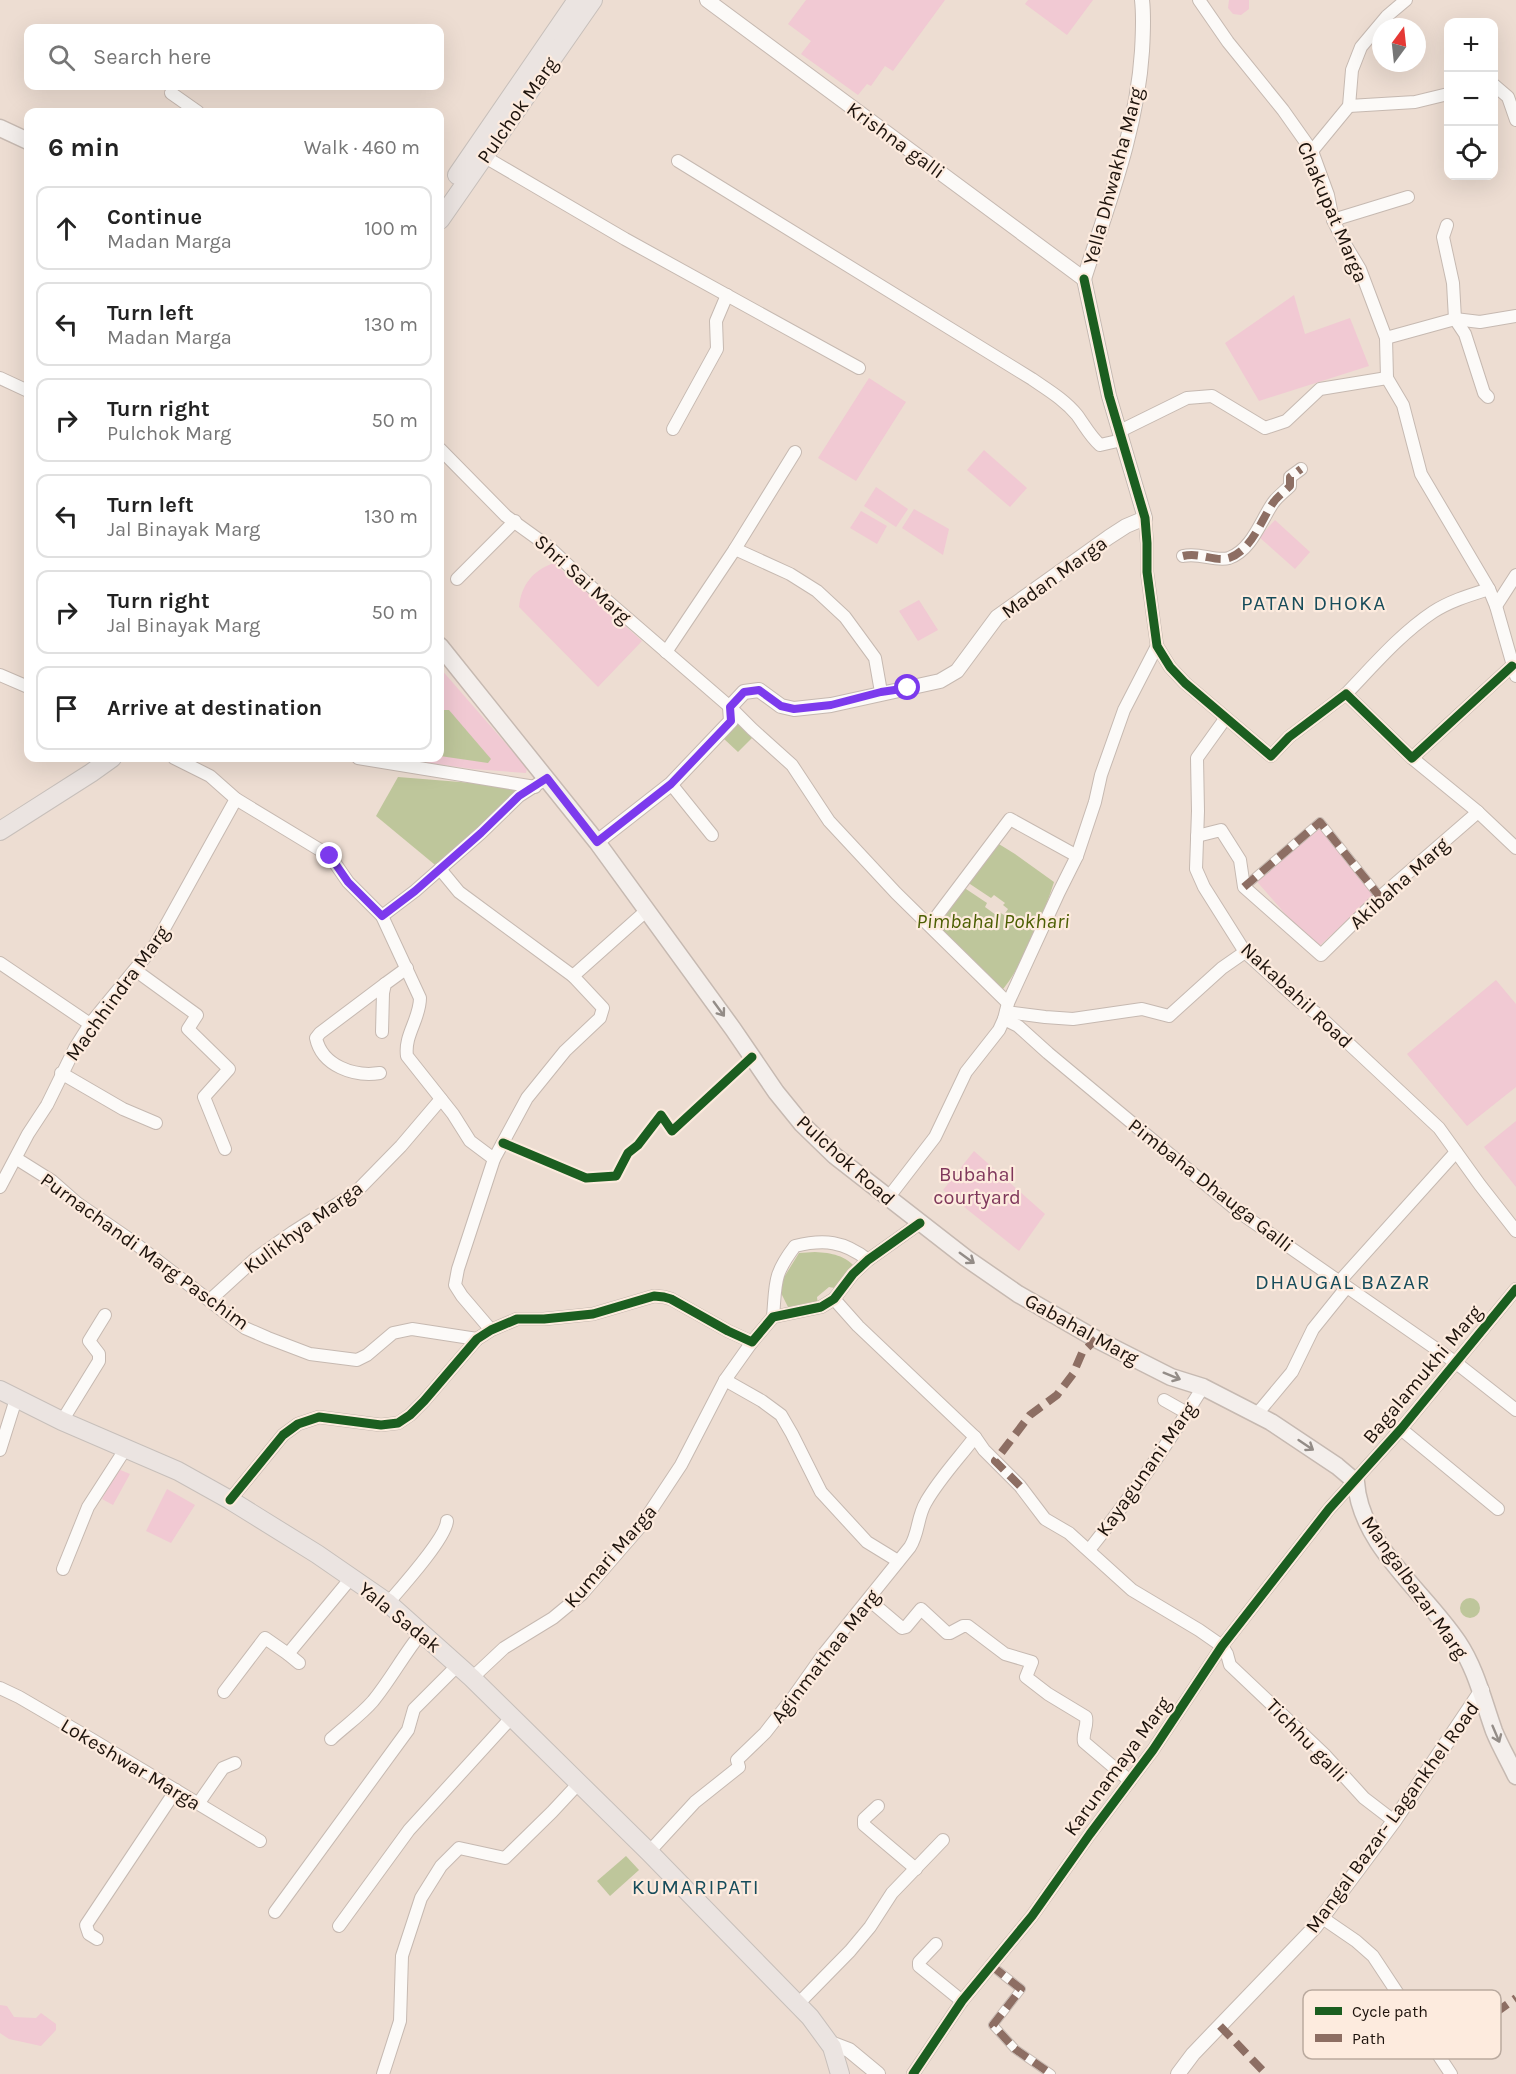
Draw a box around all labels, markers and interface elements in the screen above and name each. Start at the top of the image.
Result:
north arrow [1372,18,1426,72]
map controls [1444,18,1498,180]
button: + [1444,18,1498,72]
search box [24,24,444,90]
icon: search [45,41,78,74]
text: Search here [93,44,211,70]
street label: Pulchok Marg [472,53,562,168]
button: − [1444,72,1498,126]
street label: Yella Dhwakha Marg [1079,85,1148,267]
street label: Krishna galli [842,97,949,184]
button: locate [1444,126,1498,180]
text: 6 min [48,132,120,163]
text: Walk · 460 m [304,136,420,159]
street label: Chakupat Marga [1292,138,1373,286]
text: Continue [107,204,202,230]
icon: ahead [50,212,83,245]
text: 100 m [364,217,418,240]
text: Madan Marga [107,230,232,253]
text: Turn left [107,300,194,326]
icon: left [50,308,83,341]
text: 130 m [364,313,418,336]
text: Madan Marga [107,326,232,349]
text: Turn right [107,396,210,422]
icon: right [50,404,83,437]
text: 50 m [371,409,418,432]
text: Pulchok Marg [107,422,231,445]
text: Turn left [107,492,194,518]
icon: left [50,500,83,533]
text: 130 m [364,505,418,528]
text: Jal Binayak Marg [107,518,260,541]
street label: Shri Sai Marg [530,530,636,629]
street label: Madan Marga [997,531,1112,623]
text: Turn right [107,588,210,614]
district label: PATAN DHOKA [1241,591,1387,615]
icon: right [50,596,83,629]
text: 50 m [371,601,418,624]
text: Jal Binayak Marg [107,614,260,637]
route start [894,674,920,700]
icon: arrive [50,692,83,725]
text: Arrive at destination [107,695,322,721]
street label: Akibaha Marg [1345,833,1454,934]
route end [316,842,342,868]
water label: Pimbahal Pokhari [916,909,1070,933]
street label: Machhindra Marg [61,921,174,1065]
street label: Nakabahil Road [1236,938,1357,1053]
one-way arrow [713,1001,725,1017]
street label: Pulchok Road [792,1110,899,1210]
street label: Pimbaha Dhauga Galli [1124,1114,1298,1257]
park label: Bubahal courtyard [933,1163,1021,1209]
street label: Purnachandi Marg Paschim [36,1168,253,1335]
street label: Kulikhya Marga [239,1177,367,1278]
one-way arrow [958,1252,974,1265]
district label: DHAUGAL BAZAR [1255,1270,1431,1294]
street label: Gabahal Marg [1021,1289,1143,1370]
street label: Bagalamukhi Marg [1358,1301,1487,1448]
one-way arrow [1162,1371,1181,1382]
street label: Kayagunani Marg [1091,1398,1201,1541]
one-way arrow [1297,1439,1314,1451]
street label: Kumari Marga [559,1500,661,1613]
street label: Mangalbazar Marg [1357,1511,1473,1663]
street label: Yala Sadak [354,1577,446,1658]
street label: Aginmathaa Marg [766,1585,885,1728]
street label: Karunamaya Marg [1059,1692,1176,1840]
street label: Tichhu galli [1261,1694,1352,1787]
street label: Mangal Bazar- Lagankhel Road [1301,1697,1484,1937]
street label: Lokeshwar Marga [57,1714,205,1815]
one-way arrow [1491,1725,1502,1743]
district label: KUMARIPATI [632,1875,760,1899]
legend [1303,1990,1501,2059]
text: Cycle path [1352,2002,1428,2021]
text: Path [1352,2029,1385,2048]

